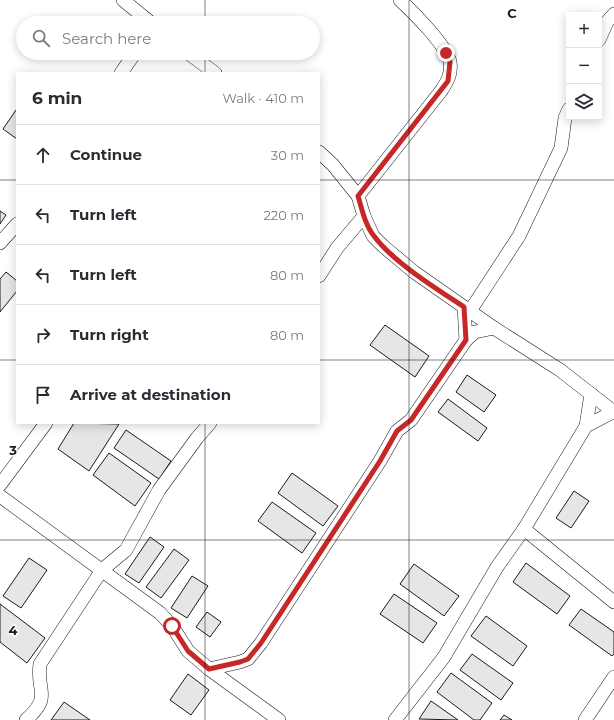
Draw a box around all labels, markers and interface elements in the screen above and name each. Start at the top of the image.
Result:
text: C [507,5,517,21]
map controls [566,12,602,120]
button: + [566,12,602,48]
search box [16,16,320,60]
icon: search [30,27,52,49]
text: Search here [62,29,151,48]
route end [437,44,455,62]
button: − [566,48,602,84]
button: layers [566,84,602,120]
text: 6 min [32,88,82,108]
text: Walk · 410 m [222,90,304,106]
icon: ahead [32,144,54,166]
text: Continue [70,145,142,164]
text: 30 m [271,147,304,163]
icon: left [32,204,54,226]
text: Turn left [70,205,137,224]
text: 220 m [263,207,304,223]
icon: left [32,264,54,286]
text: Turn left [70,265,137,284]
text: 80 m [270,267,304,283]
icon: right [32,324,54,346]
text: Turn right [70,325,149,344]
text: 80 m [270,327,304,343]
icon: arrive [32,384,54,406]
text: Arrive at destination [70,385,231,404]
text: 3 [8,442,17,458]
route start [163,617,181,635]
text: 4 [9,622,18,638]

